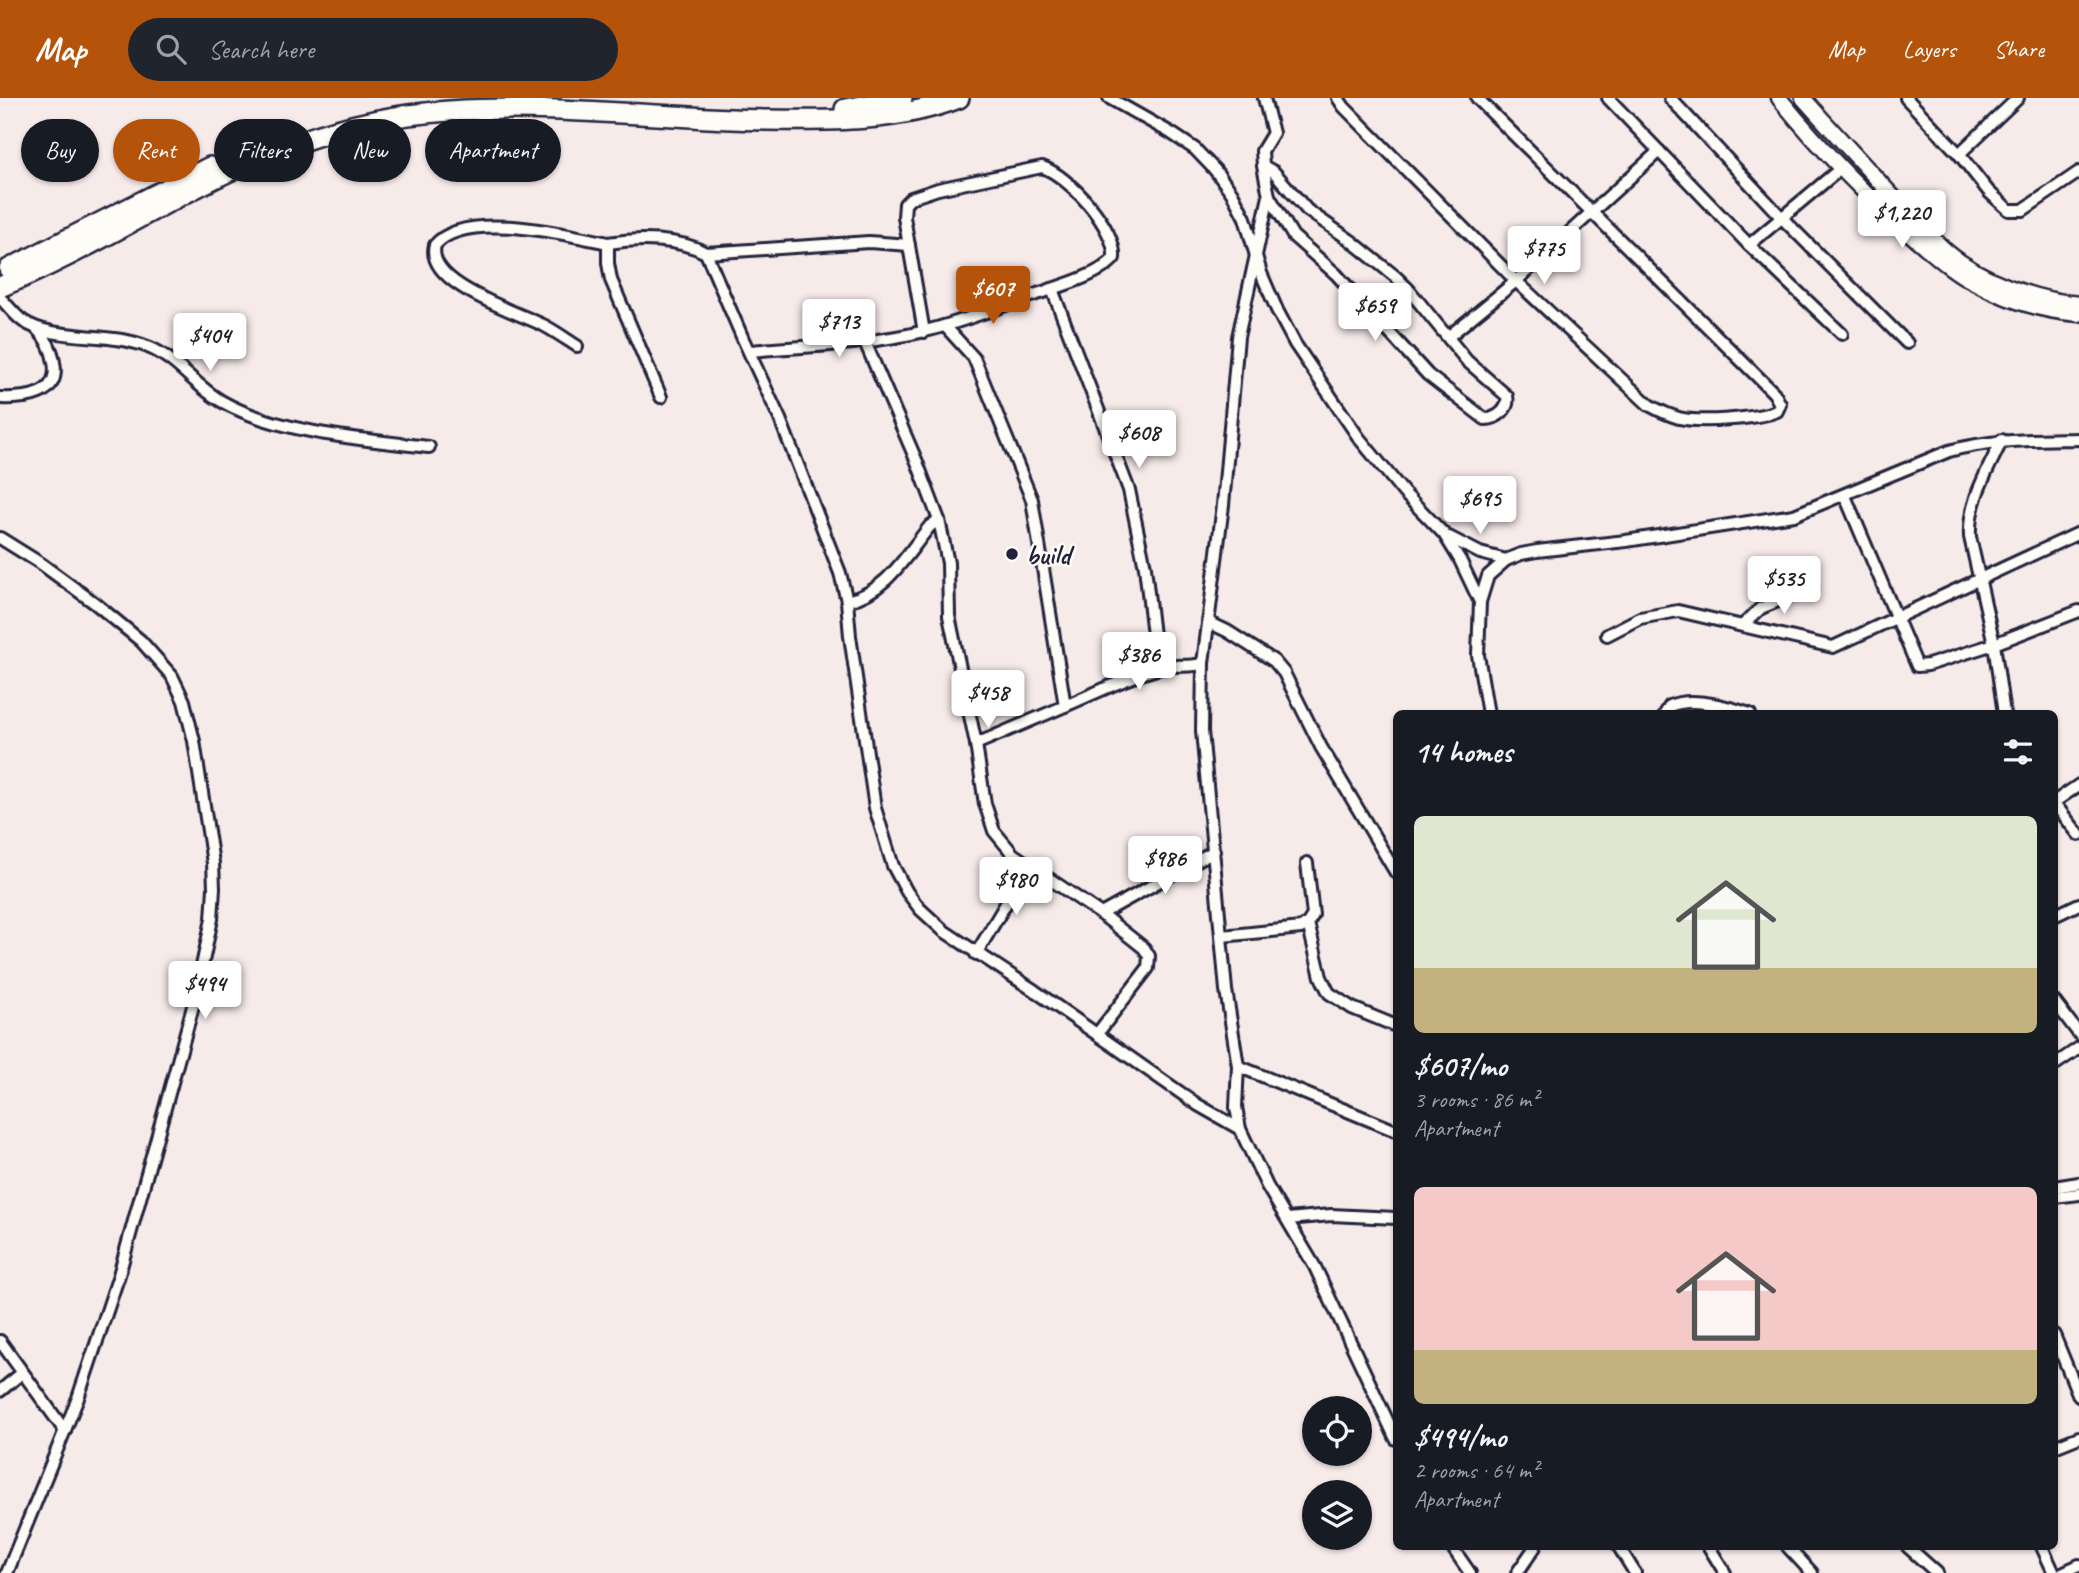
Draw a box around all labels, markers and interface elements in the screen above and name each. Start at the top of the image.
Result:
search box [128,18,618,81]
text: Map [35,28,86,70]
icon: search [152,30,190,68]
text: Search here [208,33,314,66]
text: Map [1828,34,1865,64]
text: Layers [1903,34,1956,64]
text: Share [1994,34,2044,64]
chip: Buy [21,119,99,182]
chip: Rent [113,119,200,182]
chip: Filters [214,119,314,182]
chip: New [328,119,411,182]
chip: Apartment [425,119,561,182]
pin: $1,220 [1845,190,1959,250]
text: $1,220 [1874,198,1930,227]
pin: $775 [1503,226,1585,286]
text: $775 [1524,234,1564,263]
pin: $607 [952,266,1034,326]
text: $607 [972,274,1014,303]
pin: $659 [1334,284,1416,343]
text: $659 [1354,291,1396,320]
pin: $713 [798,300,880,359]
text: $713 [818,307,860,336]
pin: $404 [169,314,251,373]
text: $404 [189,321,231,350]
pin: $608 [1098,410,1180,470]
text: $608 [1118,418,1160,447]
pin: $695 [1439,476,1521,536]
text: $695 [1459,484,1501,513]
place label: build [1026,537,1075,572]
marker: build [1004,546,1020,562]
pin: $535 [1743,556,1825,616]
text: $535 [1764,564,1804,593]
pin: $386 [1098,632,1180,692]
text: $386 [1118,640,1160,669]
pin: $458 [947,670,1029,730]
text: $458 [967,678,1009,707]
text: 14 homes [1414,733,1512,771]
icon: filters [1999,733,2037,771]
pin: $986 [1124,836,1206,896]
text: $986 [1144,844,1186,873]
pin: $980 [975,858,1057,917]
icon: home [1663,862,1789,988]
text: $980 [995,865,1037,894]
pin: $494 [164,962,246,1021]
text: $494 [184,969,226,998]
text: $607/mo [1414,1047,1507,1085]
text: 3 rooms · 86 m² [1414,1085,1538,1114]
text: Apartment [1414,1114,1499,1143]
icon: home [1663,1233,1789,1359]
map controls [1302,1396,1372,1550]
button: locate [1302,1396,1372,1466]
text: $494/mo [1414,1418,1506,1456]
text: 2 rooms · 64 m² [1414,1456,1538,1485]
button: layers [1302,1480,1372,1550]
text: Apartment [1414,1485,1499,1514]

